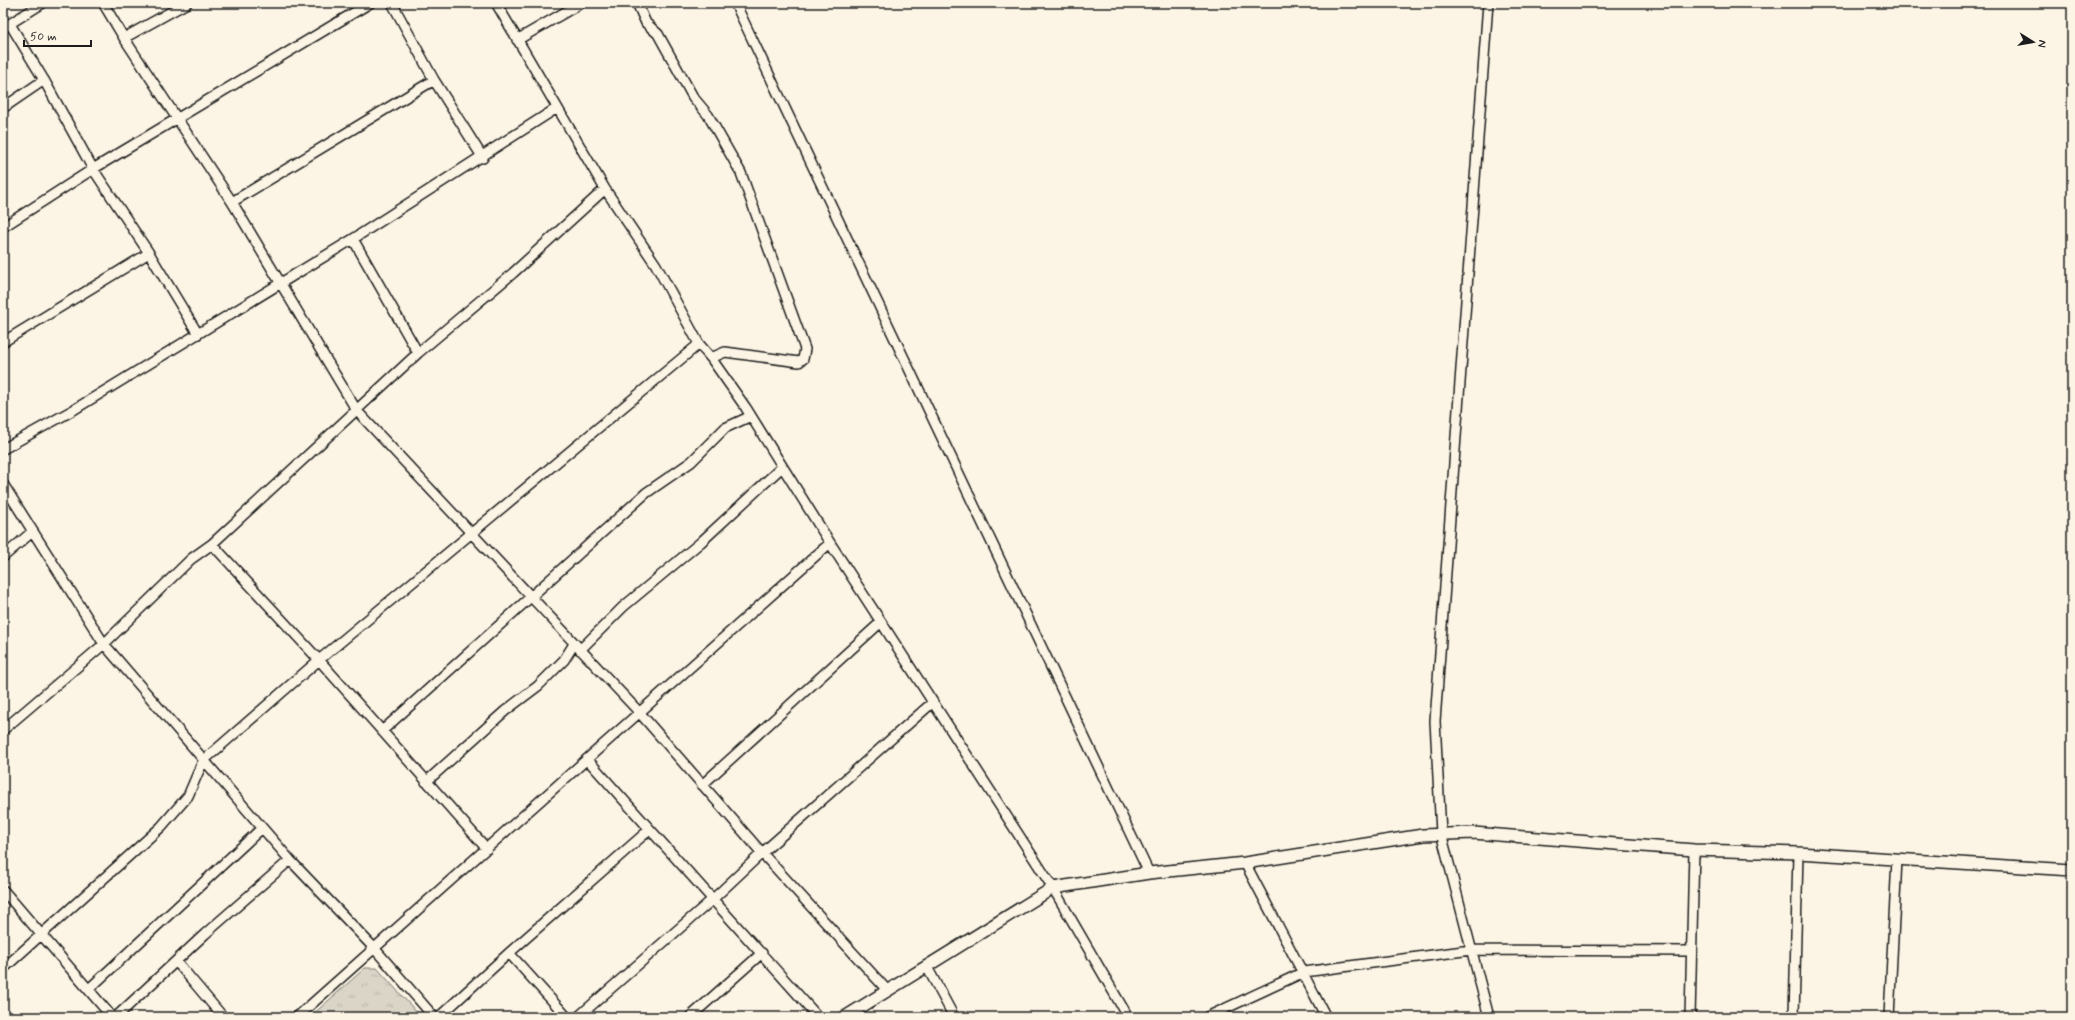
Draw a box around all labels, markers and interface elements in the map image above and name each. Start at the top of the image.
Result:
scale bar [24,22,91,48]
north arrow [2013,22,2053,62]
text: 50 m [30,29,57,45]
text: N [2034,39,2049,49]

